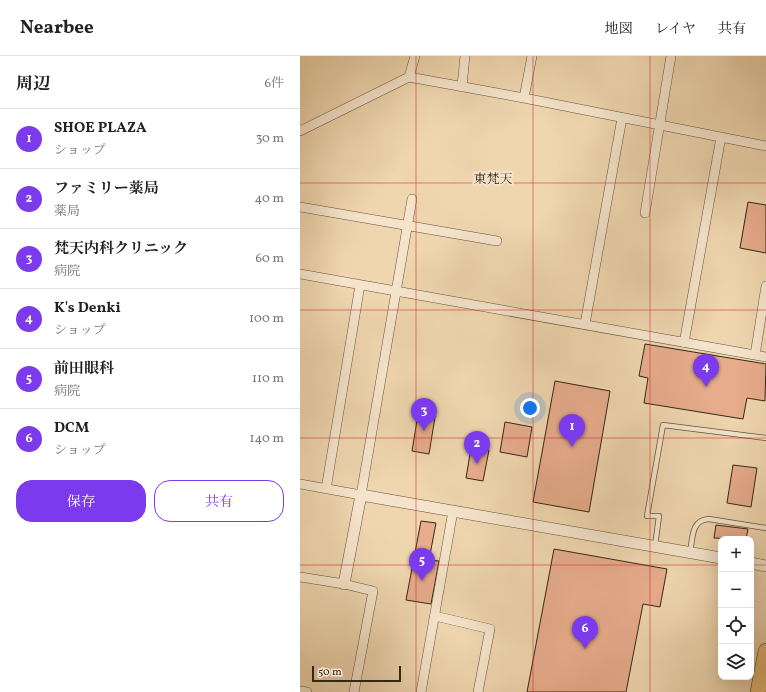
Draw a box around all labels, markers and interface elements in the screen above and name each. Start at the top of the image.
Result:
text: Nearbee [20,15,94,41]
text: 地図 [605,20,633,39]
text: レイヤ [655,20,696,39]
text: 共有 [718,20,746,39]
text: 周辺 [16,73,50,96]
text: 6件 [264,75,284,93]
text: SHOE PLAZA [54,118,147,139]
text: 1 [26,130,32,148]
text: 30 m [256,130,284,148]
text: ショップ [54,142,106,160]
district label: 東梵天 [473,171,513,189]
text: ファミリー薬局 [54,179,159,200]
text: 2 [26,190,32,208]
text: 40 m [255,190,284,208]
text: 薬局 [54,203,80,221]
text: 梵天内科クリニック [54,239,188,260]
text: 3 [26,250,32,268]
text: 60 m [256,250,284,268]
text: 病院 [54,263,80,281]
text: K's Denki [54,298,121,319]
text: 4 [25,310,33,328]
text: 100 m [249,310,284,328]
text: ショップ [54,322,106,340]
pin: 4 [693,354,719,387]
text: 前田眼科 [54,359,114,380]
text: 5 [26,370,32,388]
text: 110 m [252,370,284,388]
text: 病院 [54,383,80,401]
pin: 3 [411,398,437,431]
your location [520,398,540,418]
pin: 1 [559,414,585,447]
text: DCM [54,418,89,439]
text: 6 [25,430,33,448]
text: 140 m [250,430,284,448]
pin: 2 [464,431,490,464]
text: ショップ [54,442,106,460]
button: 保存 [16,480,146,522]
button: 共有 [154,480,284,522]
map controls [718,536,754,680]
button: + [718,536,754,572]
pin: 5 [409,548,435,581]
button: − [718,572,754,608]
button: locate [718,608,754,644]
pin: 6 [572,616,598,649]
button: layers [718,644,754,680]
scale bar [312,664,401,683]
text: 50 m [318,665,342,680]

